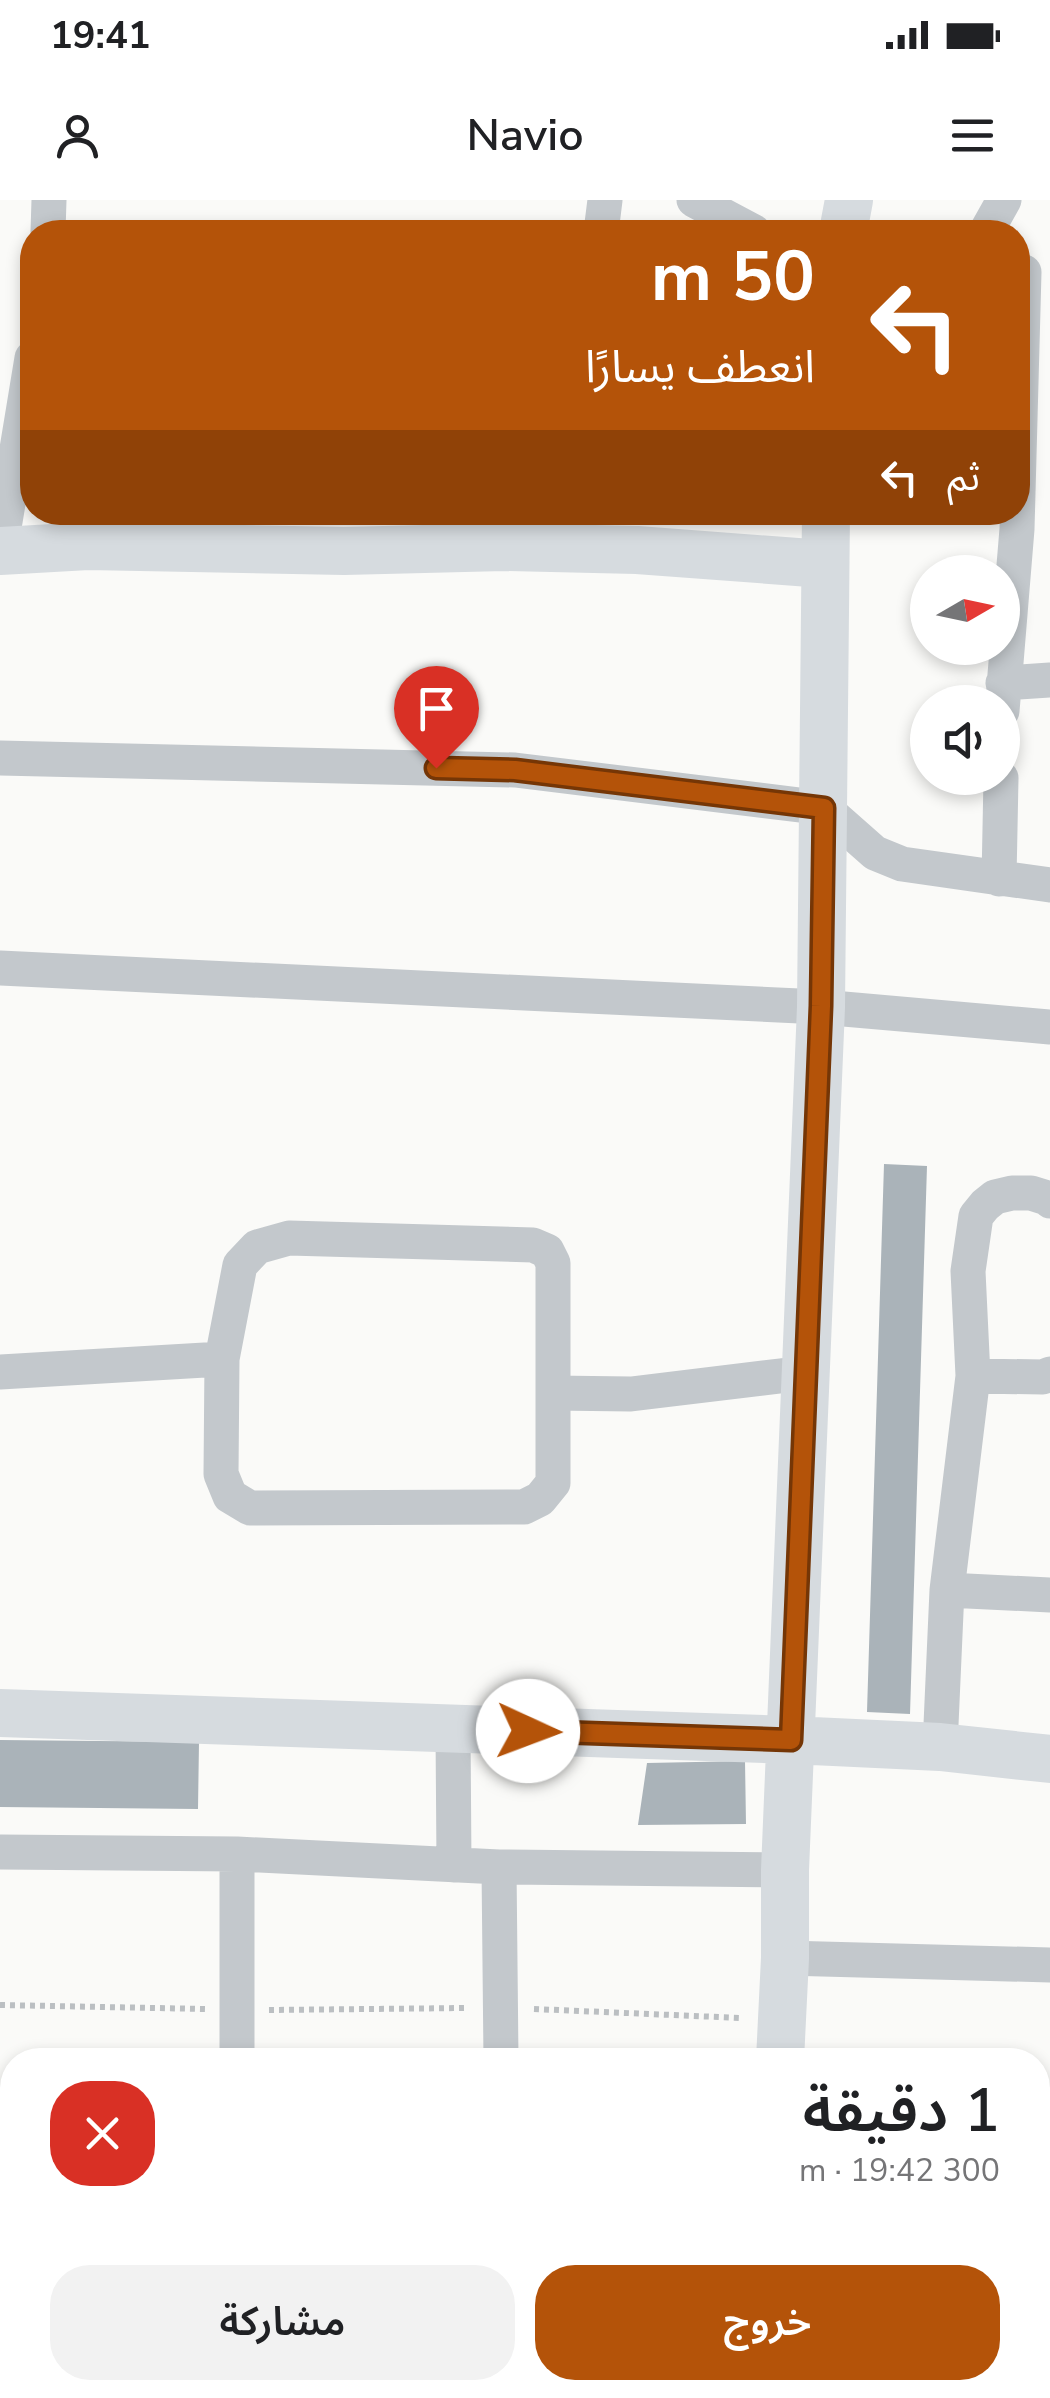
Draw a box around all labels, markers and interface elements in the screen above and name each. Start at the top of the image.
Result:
text: 19:41 [50,10,151,61]
text: Navio [466,105,584,166]
icon: person [50,108,105,163]
icon: menu [945,108,1000,163]
text: 50 m [651,229,815,325]
icon: left [850,260,980,390]
text: انعطف يسارًا [585,337,815,398]
icon: left [872,450,927,505]
text: ثم [947,452,980,503]
north arrow [910,555,1020,665]
map controls [910,555,1020,795]
pin [394,666,479,769]
icon: arrive [409,681,464,736]
button: sound [910,685,1020,795]
position arrow [476,1679,580,1783]
text: 1 دقيقة [803,2070,1000,2152]
button: close [50,2081,155,2186]
text: 300 m · 19:42 [799,2149,1000,2192]
button: مشاركة [50,2265,515,2380]
button: خروج [535,2265,1000,2380]

